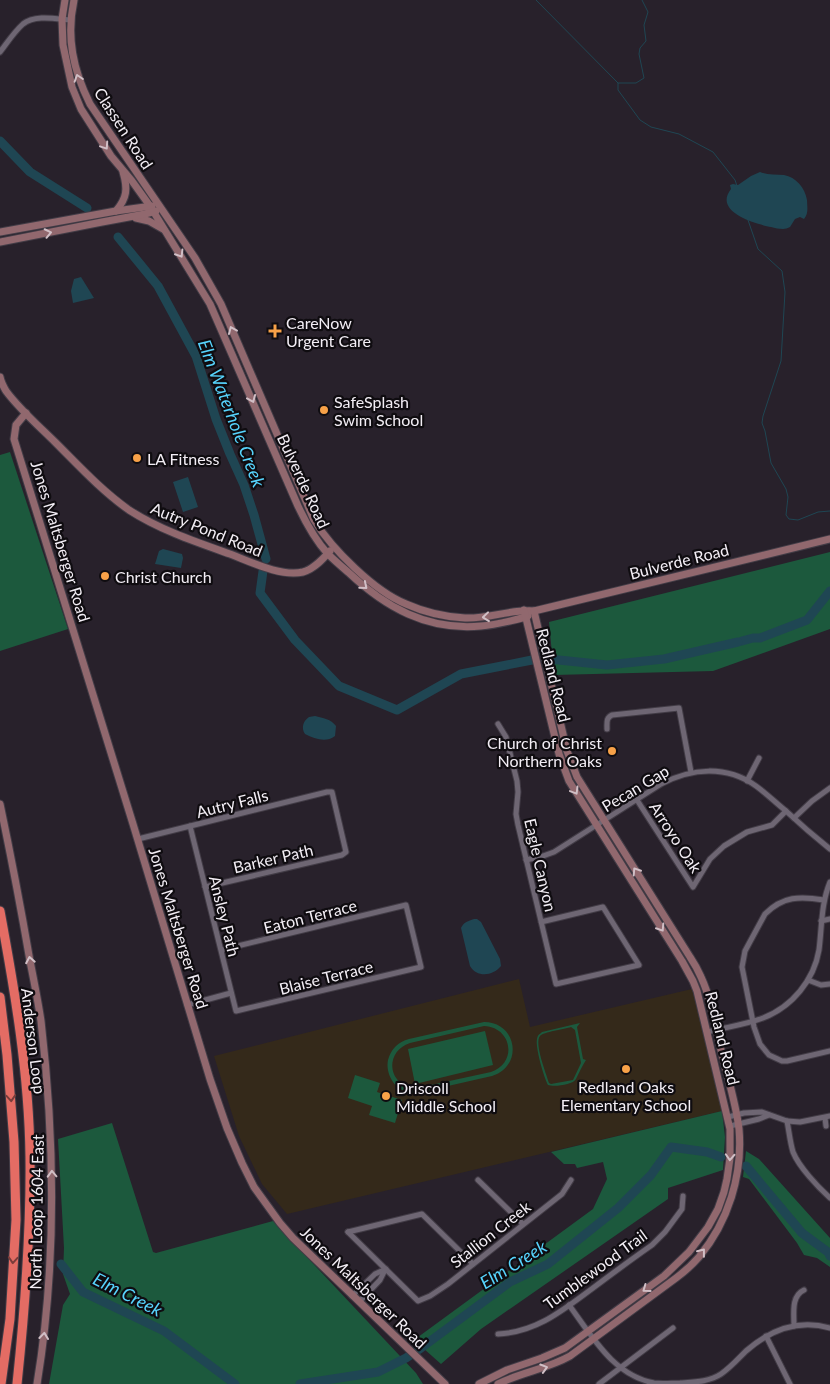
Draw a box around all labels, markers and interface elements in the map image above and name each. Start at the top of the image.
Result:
one-way arrow [74,74,84,83]
street label: Classen Road [91,84,157,172]
one-way arrow [98,141,108,150]
one-way arrow [43,228,52,239]
one-way arrow [173,249,183,258]
place label: CareNow Urgent Care [286,313,371,350]
marker: CareNow Urgent Care [268,324,282,338]
one-way arrow [227,326,238,335]
water label: Elm Waterhole Creek [194,336,271,490]
place label: SafeSplash Swim School [334,392,423,429]
one-way arrow [246,394,257,403]
marker: SafeSplash Swim School [318,404,330,416]
street label: Bulverde Road [274,431,334,531]
place label: LA Fitness [147,449,220,468]
marker: LA Fitness [131,452,143,464]
street label: Jones Maltsberger Road [27,458,95,624]
street label: Autry Pond Road [148,498,266,560]
street label: Bulverde Road [627,539,731,583]
place label: Christ Church [115,567,212,586]
marker: Christ Church [99,570,111,582]
one-way arrow [358,581,367,589]
one-way arrow [481,611,489,622]
street label: Redland Road [533,626,575,724]
place label: Church of Christ Northern Oaks [487,733,602,770]
marker: Church of Christ Northern Oaks [606,745,618,757]
street label: Pecan Gap [598,761,672,815]
street label: Autry Falls [194,785,270,821]
one-way arrow [568,786,578,795]
street label: Arroyo Oak [646,798,706,877]
street label: Eagle Canyon [521,817,561,913]
street label: Barker Path [231,840,315,876]
street label: Jones Maltsberger Road [145,845,213,1011]
one-way arrow [632,868,642,877]
street label: Ansley Path [206,874,244,958]
street label: Eaton Terrace [261,895,359,937]
one-way arrow [655,923,665,932]
one-way arrow [26,956,36,964]
street label: Blaise Terrace [277,956,375,998]
street label: Anderson Loop [18,987,50,1095]
street label: Redland Road [702,989,744,1087]
marker: Redland Oaks Elementary School [620,1063,632,1075]
place label: Redland Oaks Elementary School [561,1077,691,1114]
place label: Driscoll Middle School [396,1078,496,1115]
marker: Driscoll Middle School [380,1090,392,1102]
one-way arrow [5,1094,16,1102]
street label: North Loop 1604 East [25,1134,47,1290]
one-way arrow [724,1154,735,1162]
one-way arrow [47,1169,58,1177]
street label: Stallion Creek [446,1196,535,1271]
street label: Jones Maltsberger Road [297,1222,431,1352]
street label: Tumblewood Trail [540,1225,650,1313]
water label: Elm Creek [475,1235,551,1293]
one-way arrow [697,1249,705,1258]
one-way arrow [8,1256,19,1264]
water label: Elm Creek [90,1267,167,1321]
one-way arrow [643,1284,652,1292]
one-way arrow [38,1331,49,1339]
one-way arrow [539,1364,548,1374]

